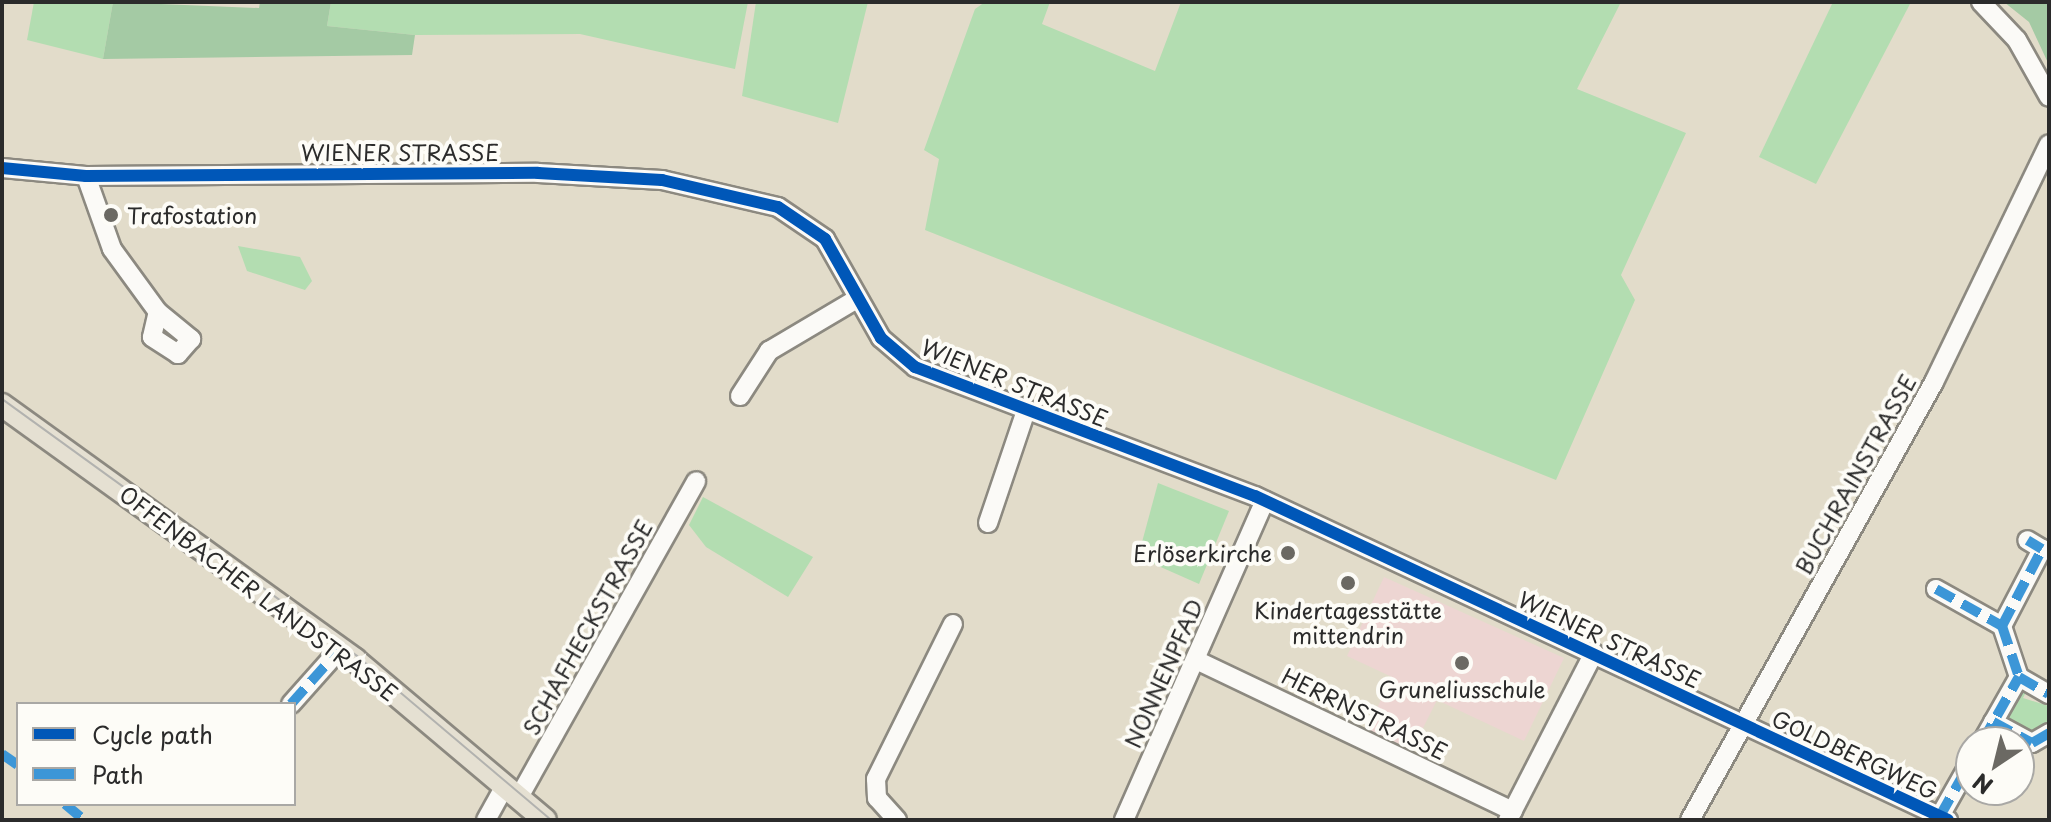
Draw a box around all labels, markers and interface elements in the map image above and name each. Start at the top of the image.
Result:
street label: WIENER STRASSE [300,139,500,165]
place label: Trafostation [127,202,257,228]
marker: Trafostation [102,206,120,224]
street label: WIENER STRASSE [917,332,1113,432]
street label: BUCHRAINSTRASSE [1789,370,1921,578]
street label: OFFENBACHER LANDSTRASSE [115,480,403,706]
street label: SCHAFHECKSTRASSE [517,515,657,739]
place label: Erlöserkirche [1133,540,1272,566]
marker: Erlöserkirche [1279,544,1297,562]
marker: Kindertagesstätte mittendrin [1339,574,1357,592]
street label: WIENER STRASSE [1514,585,1706,693]
street label: NONNENPFAD [1118,595,1208,751]
place label: Kindertagesstätte mittendrin [1254,596,1442,648]
marker: Gruneliusschule [1453,654,1471,672]
street label: HERRNSTRASSE [1278,662,1452,764]
place label: Gruneliusschule [1378,676,1546,702]
legend [16,702,296,806]
street label: GOLDBERGWEG [1768,704,1942,804]
text: Cycle path [92,716,213,752]
north arrow [1955,726,2035,806]
text: Path [92,756,144,792]
text: N [1965,766,1999,803]

